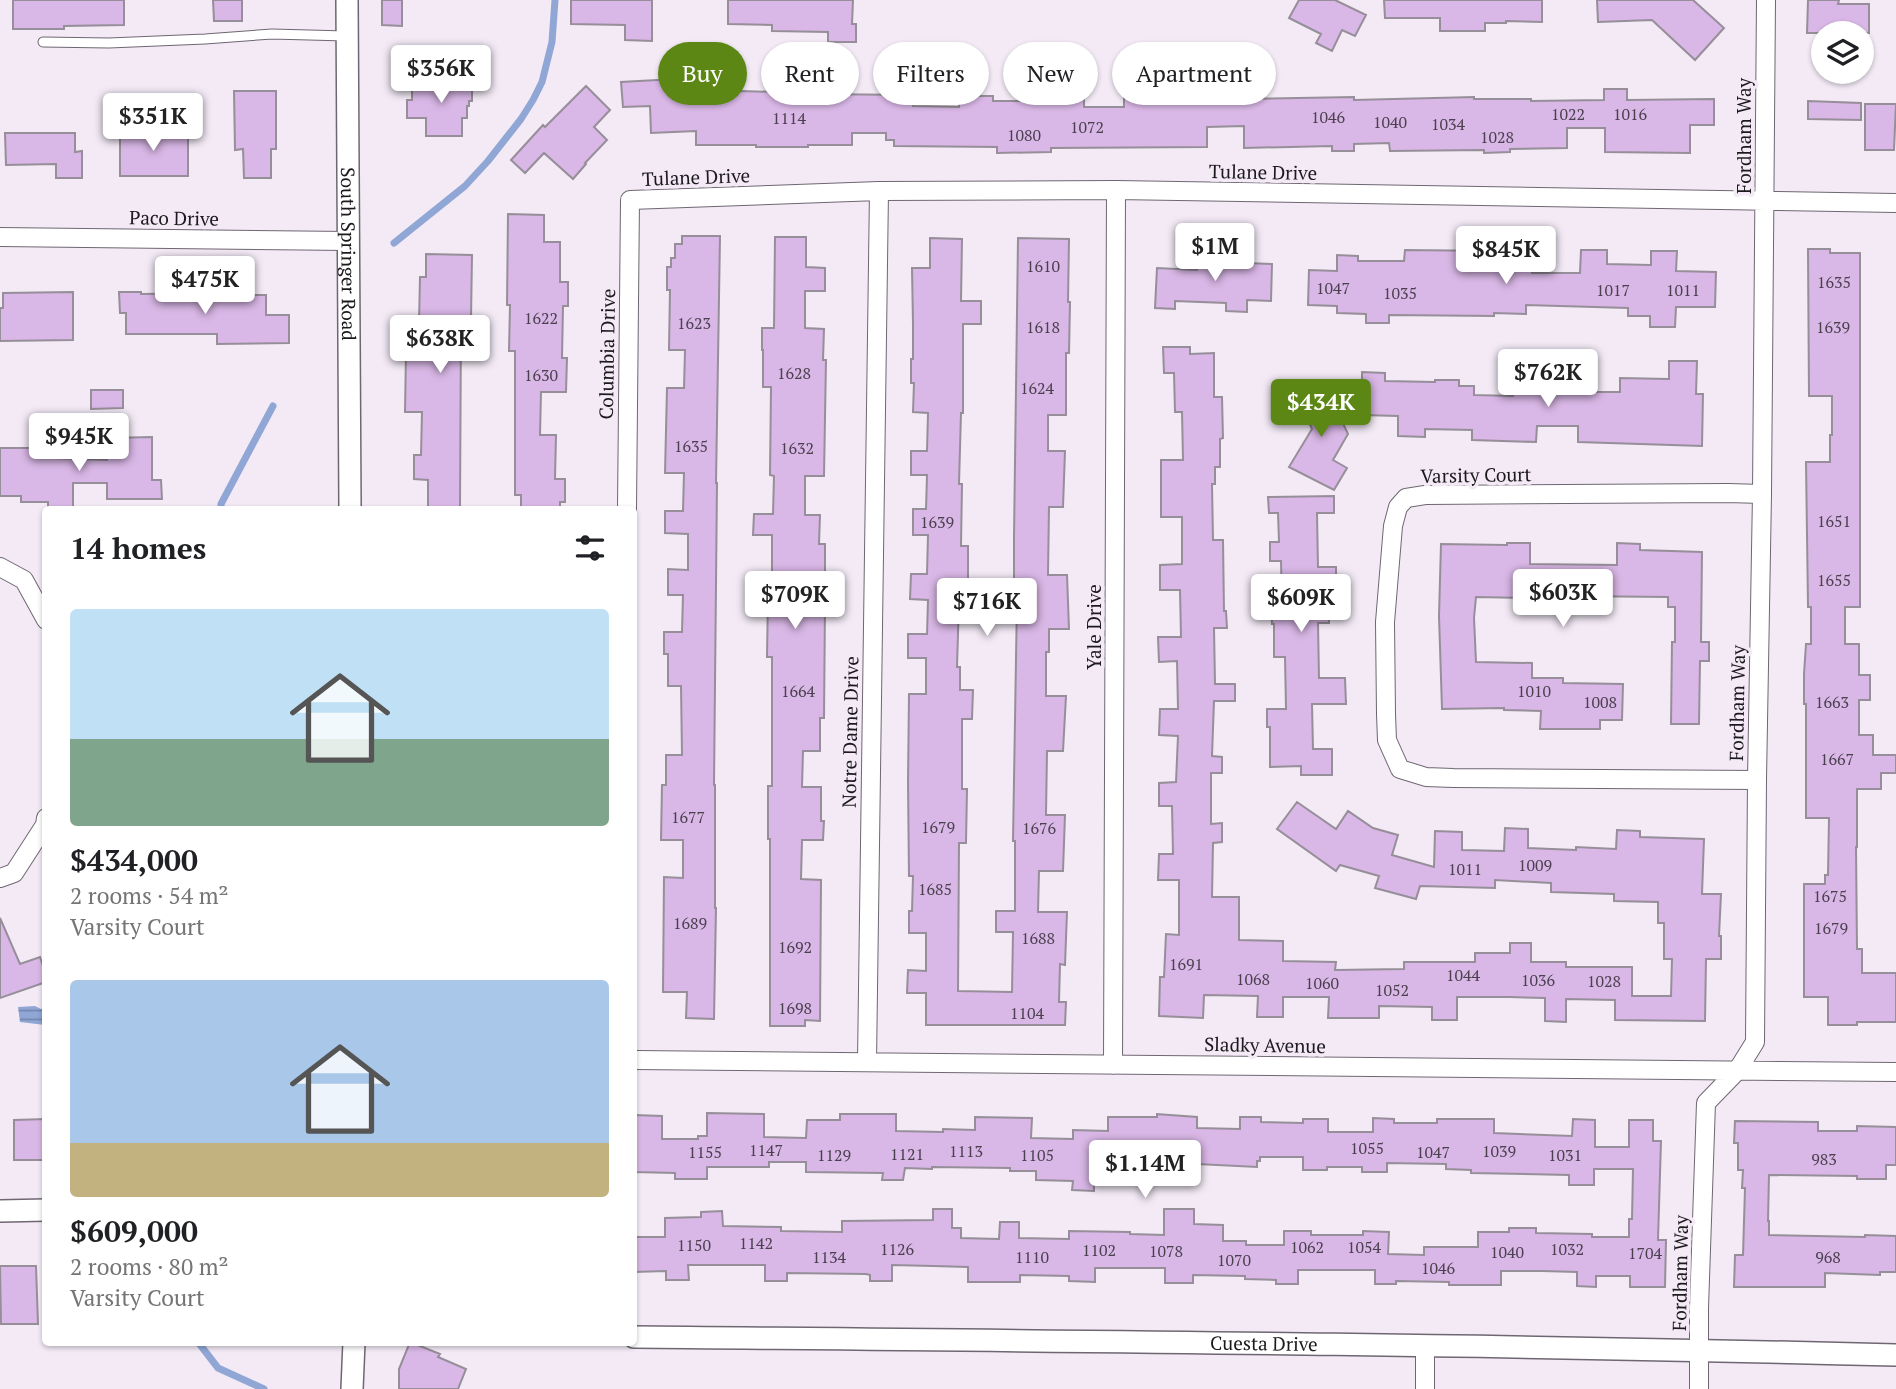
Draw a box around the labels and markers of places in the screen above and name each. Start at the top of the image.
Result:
pin: $356K [392,46,490,105]
pin: $351K [104,94,202,153]
pin: $1M [1181,224,1249,283]
pin: $845K [1457,226,1555,286]
pin: $475K [156,256,254,316]
pin: $638K [391,316,489,375]
pin: $762K [1499,350,1597,409]
pin: $434K [1272,380,1370,439]
pin: $945K [30,414,128,473]
pin: $603K [1514,570,1612,629]
pin: $709K [746,572,844,631]
pin: $609K [1252,574,1350,634]
pin: $716K [938,578,1036,638]
pin: $1.14M [1088,1140,1202,1200]

